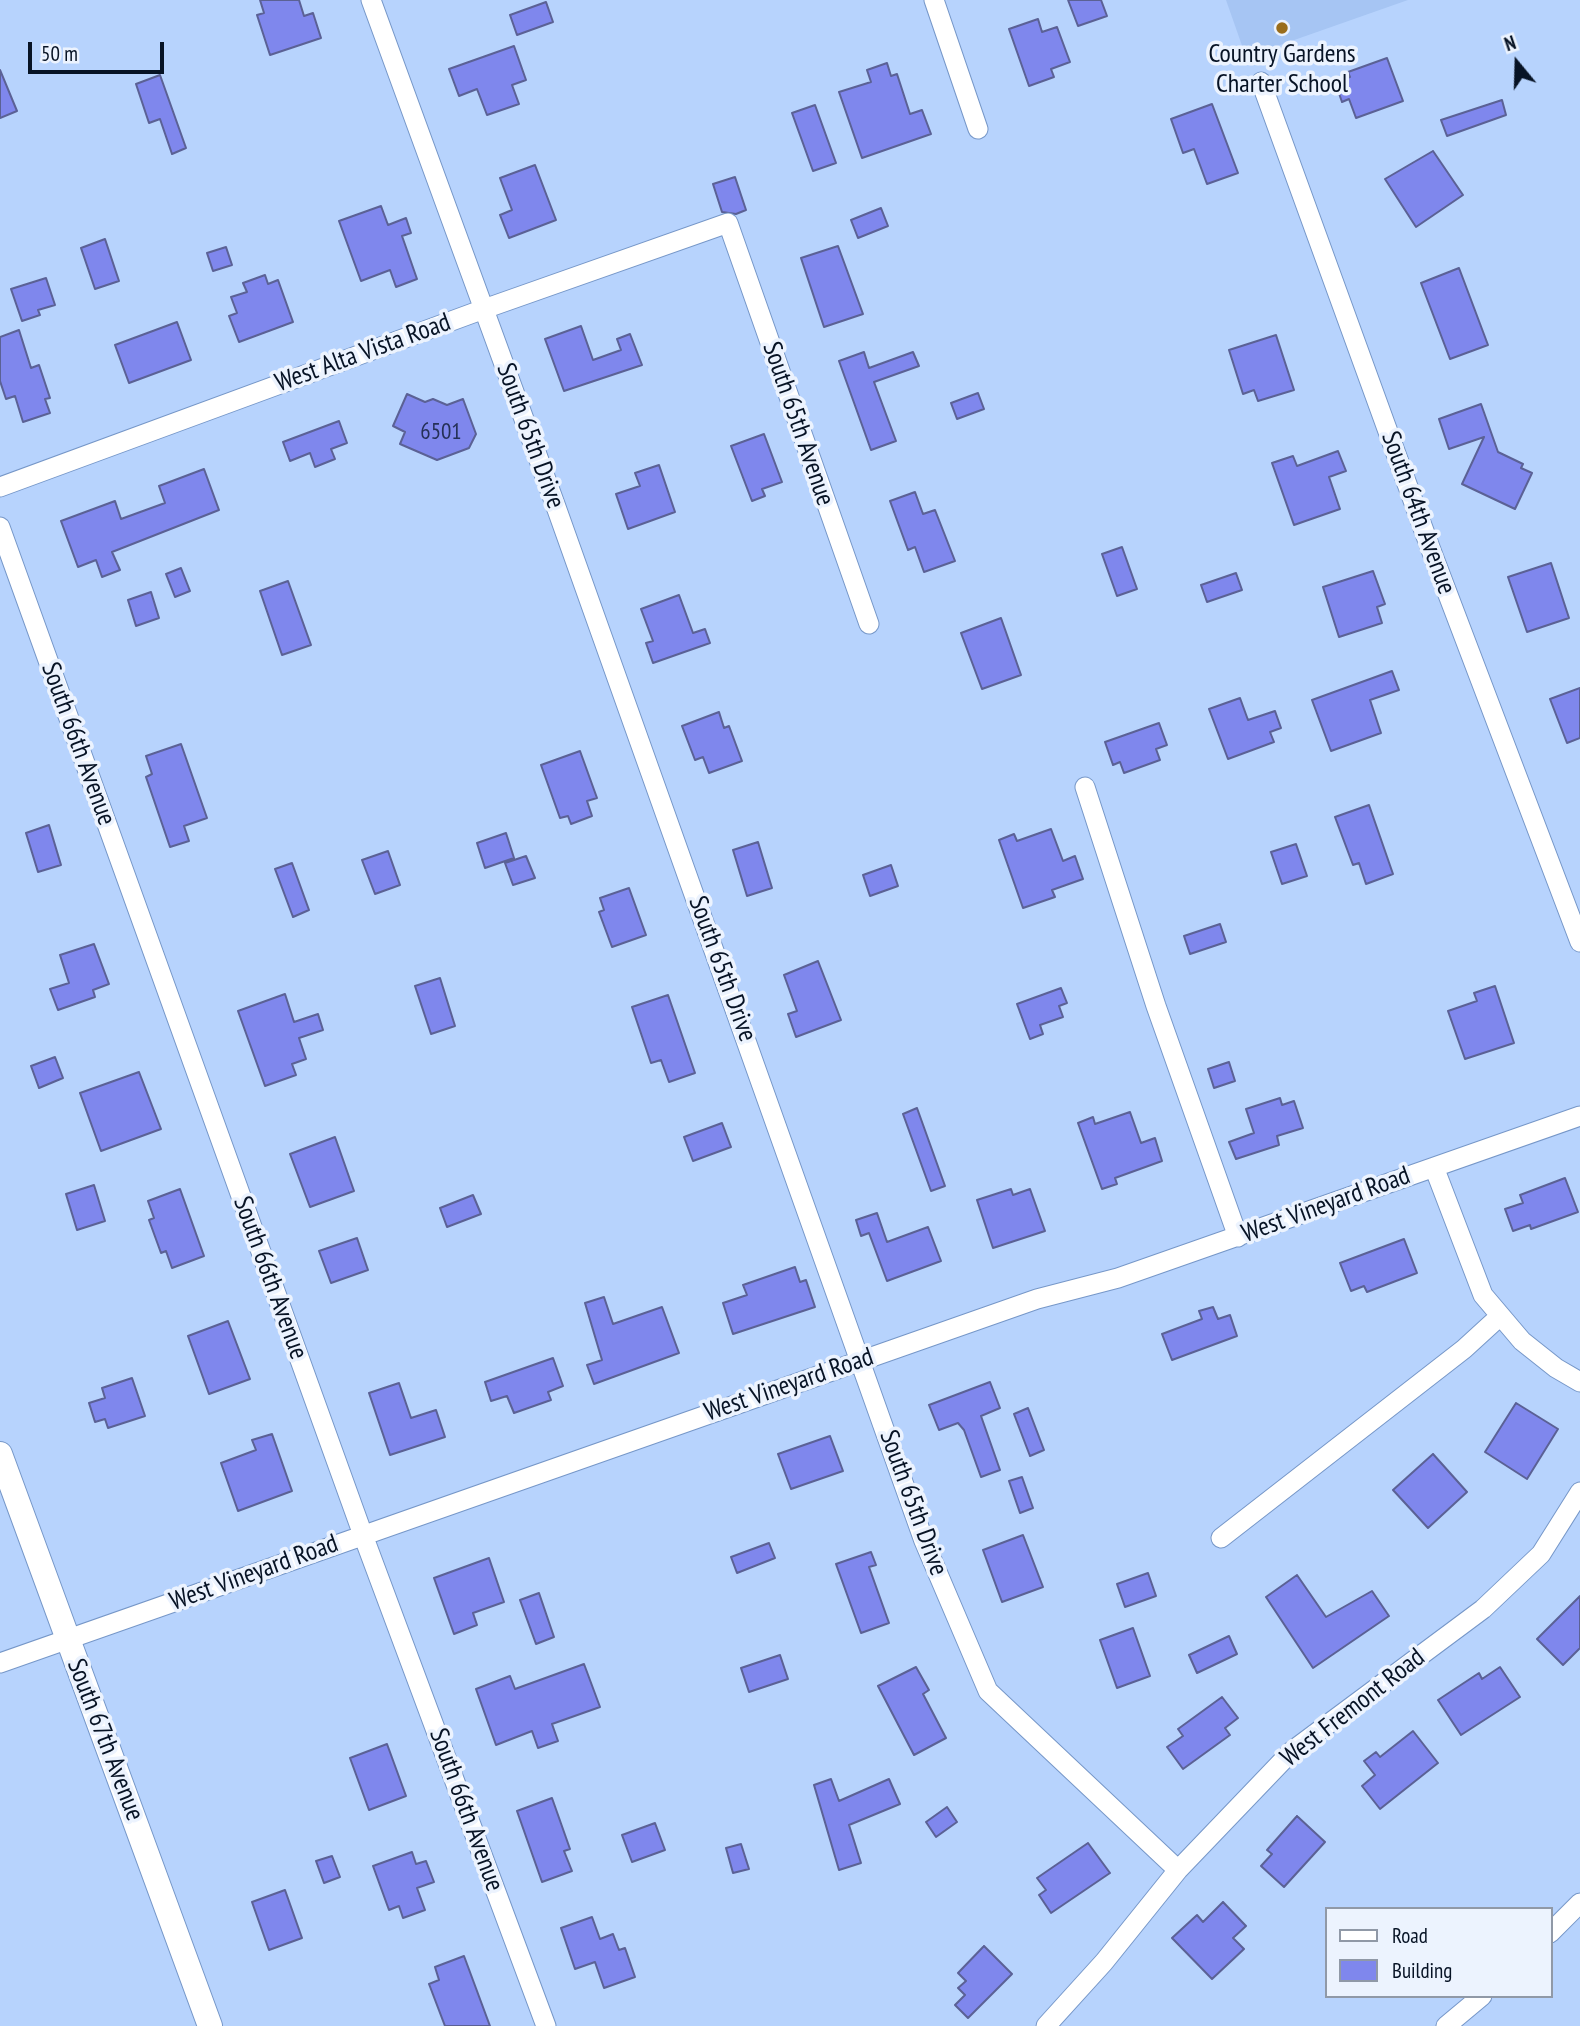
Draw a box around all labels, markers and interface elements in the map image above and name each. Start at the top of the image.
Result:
marker: Country Gardens Charter School [1274,20,1290,36]
scale bar [32,28,168,72]
north arrow [1482,28,1552,98]
text: N [1501,30,1519,56]
place label: Country Gardens Charter School [1208,39,1356,100]
text: 50 m [41,40,78,67]
street label: West Alta Vista Road [271,307,455,399]
street label: South 65th Avenue [755,338,841,510]
street label: South 65th Drive [489,359,571,513]
house number: 6501 [420,418,462,446]
street label: South 64th Avenue [1374,427,1462,599]
street label: South 66th Avenue [34,658,122,830]
street label: South 65th Drive [681,892,763,1046]
street label: West Vineyard Road [1238,1160,1414,1250]
street label: South 66th Avenue [226,1192,314,1364]
street label: West Vineyard Road [700,1342,878,1428]
street label: South 65th Drive [872,1426,954,1580]
street label: West Vineyard Road [166,1528,342,1618]
street label: West Fremont Road [1275,1642,1431,1774]
street label: South 67th Avenue [60,1655,150,1825]
street label: South 66th Avenue [422,1724,510,1896]
legend [1324,1907,1552,1998]
text: Road [1392,1922,1428,1949]
text: Building [1392,1957,1452,1984]

